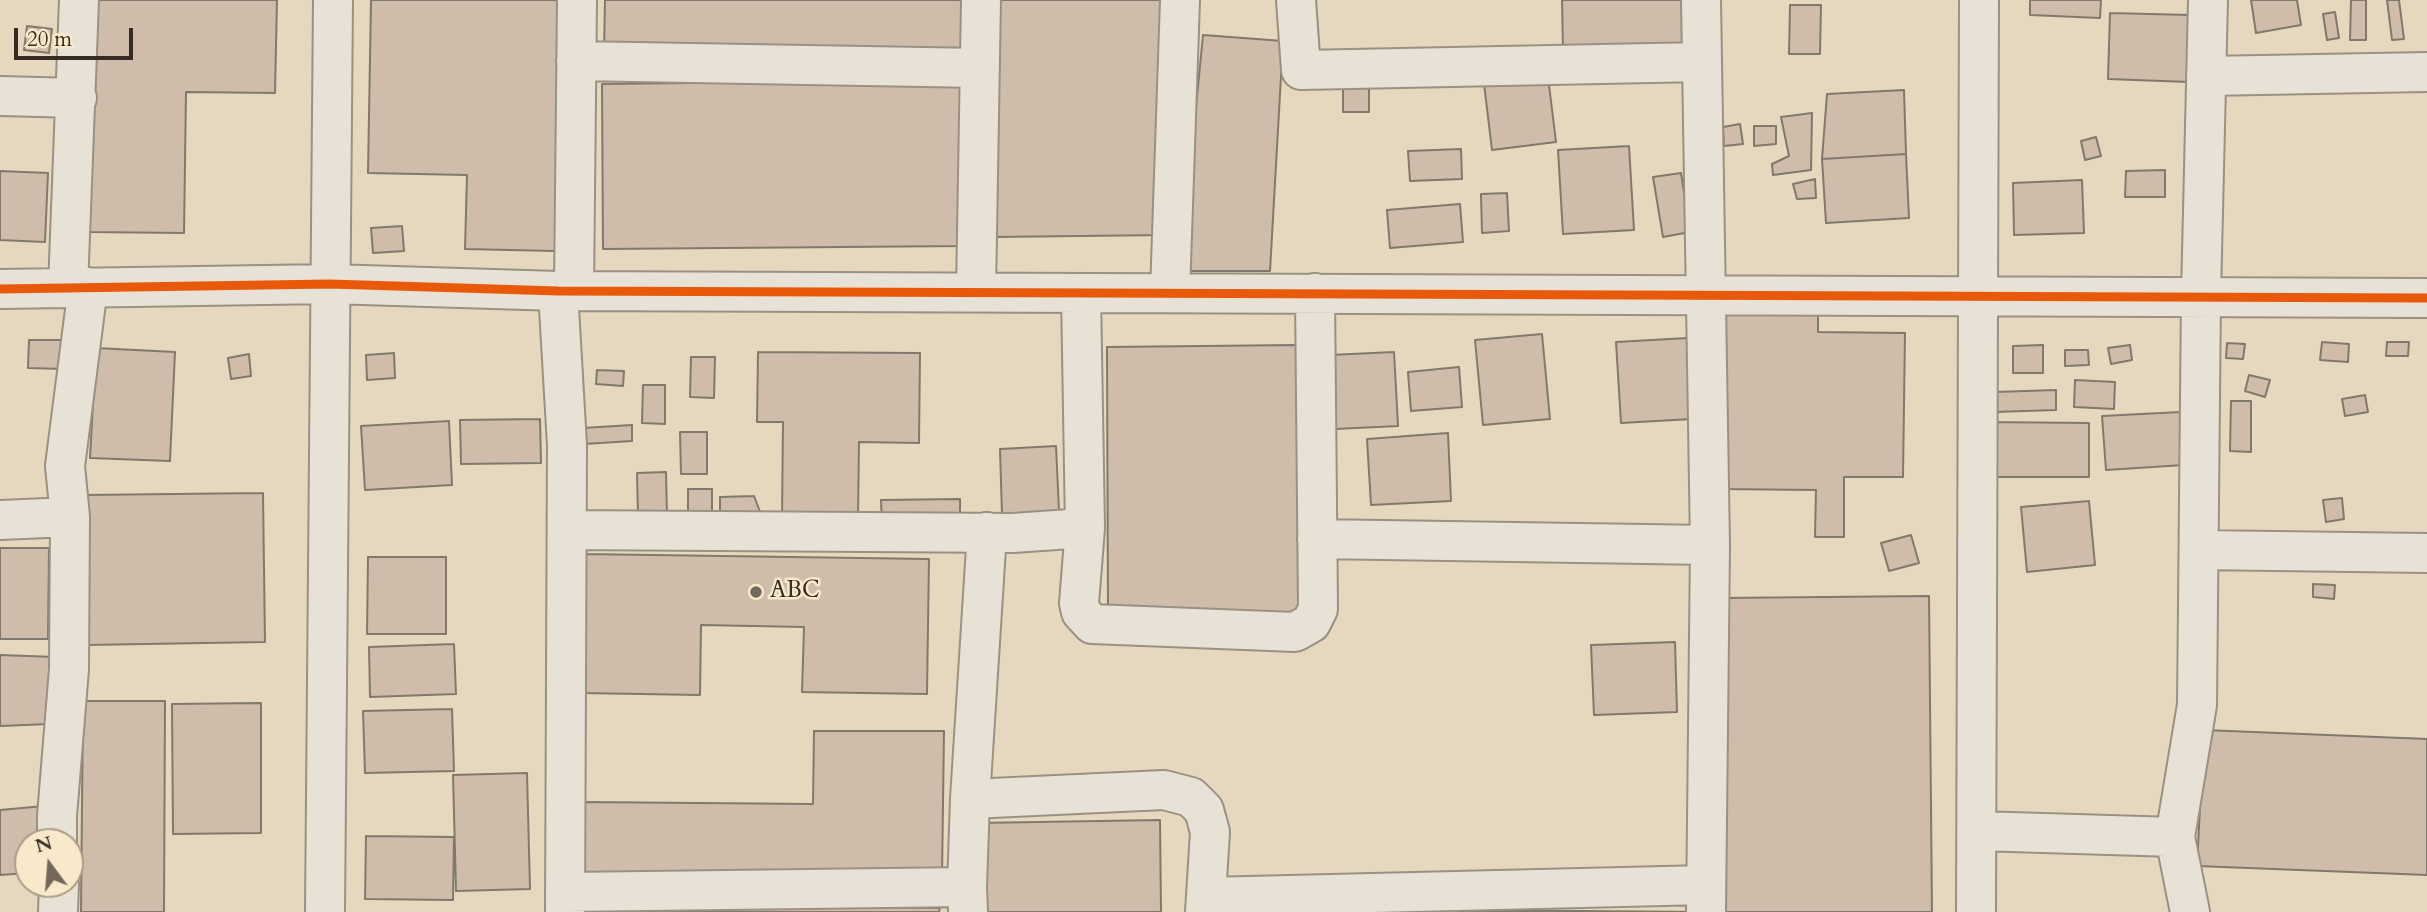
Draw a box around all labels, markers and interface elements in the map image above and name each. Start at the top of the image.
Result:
scale bar [18,14,136,58]
text: 20 m [27,25,72,54]
place label: ABC [770,578,820,606]
marker: ABC [748,584,764,600]
north arrow [14,828,84,898]
text: N [32,830,55,860]

